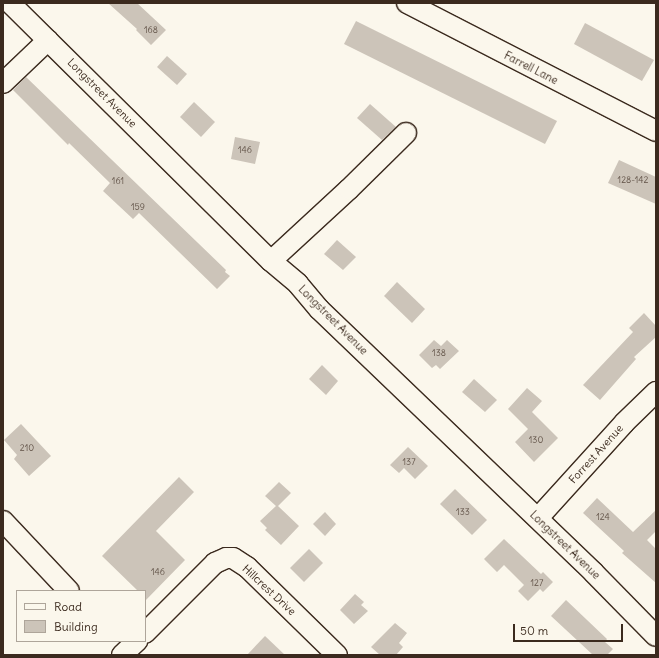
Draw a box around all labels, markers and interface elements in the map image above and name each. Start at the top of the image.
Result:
house number: 168 [144,25,158,35]
street label: Farrell Lane [502,49,560,87]
street label: Longstreet Avenue [65,56,139,130]
house number: 146 [238,145,252,155]
house number: 128-142 [618,175,648,185]
house number: 161 [112,176,124,186]
house number: 159 [131,202,145,212]
street label: Longstreet Avenue [296,283,370,357]
house number: 138 [432,348,446,358]
street label: Forrest Avenue [566,422,626,486]
house number: 130 [529,435,543,445]
house number: 210 [20,443,34,453]
house number: 137 [402,457,416,467]
house number: 133 [456,507,470,517]
street label: Longstreet Avenue [527,508,603,582]
house number: 124 [596,512,610,522]
street label: Hillcrest Drive [240,562,298,618]
house number: 146 [151,567,165,577]
house number: 127 [531,578,543,588]
legend [16,590,146,642]
text: Road [54,599,82,614]
scale bar [515,616,625,642]
text: Building [54,619,98,634]
text: 50 m [520,623,548,638]

